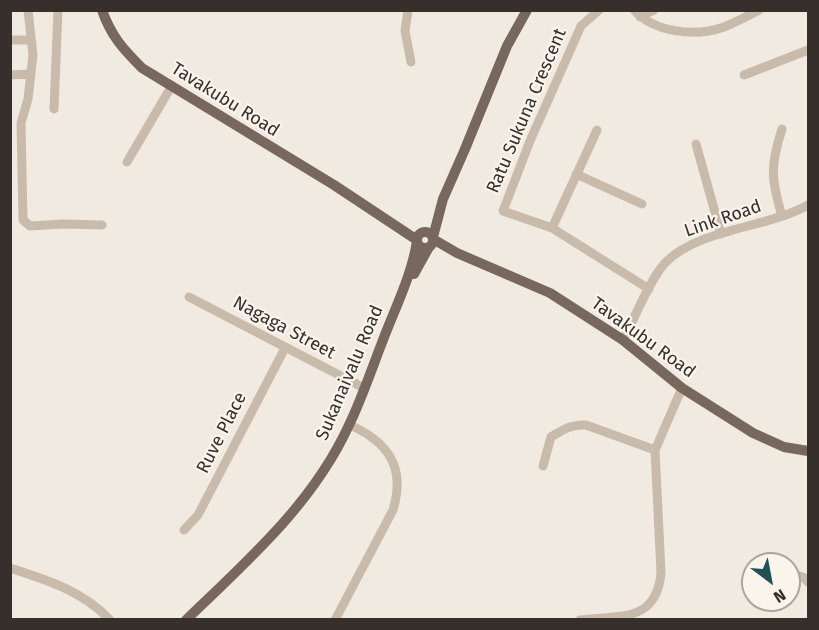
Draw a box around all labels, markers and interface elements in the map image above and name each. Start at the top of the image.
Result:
street label: Ratu Sukuna Crescent [483,25,571,197]
street label: Tavakubu Road [167,58,283,142]
street label: Link Road [682,196,764,242]
street label: Nagaga Street [229,292,339,364]
street label: Tavakubu Road [587,293,699,383]
street label: Sukanaivalu Road [312,302,388,444]
street label: Ruve Place [192,389,252,477]
north arrow [741,552,801,612]
text: N [770,585,789,607]

